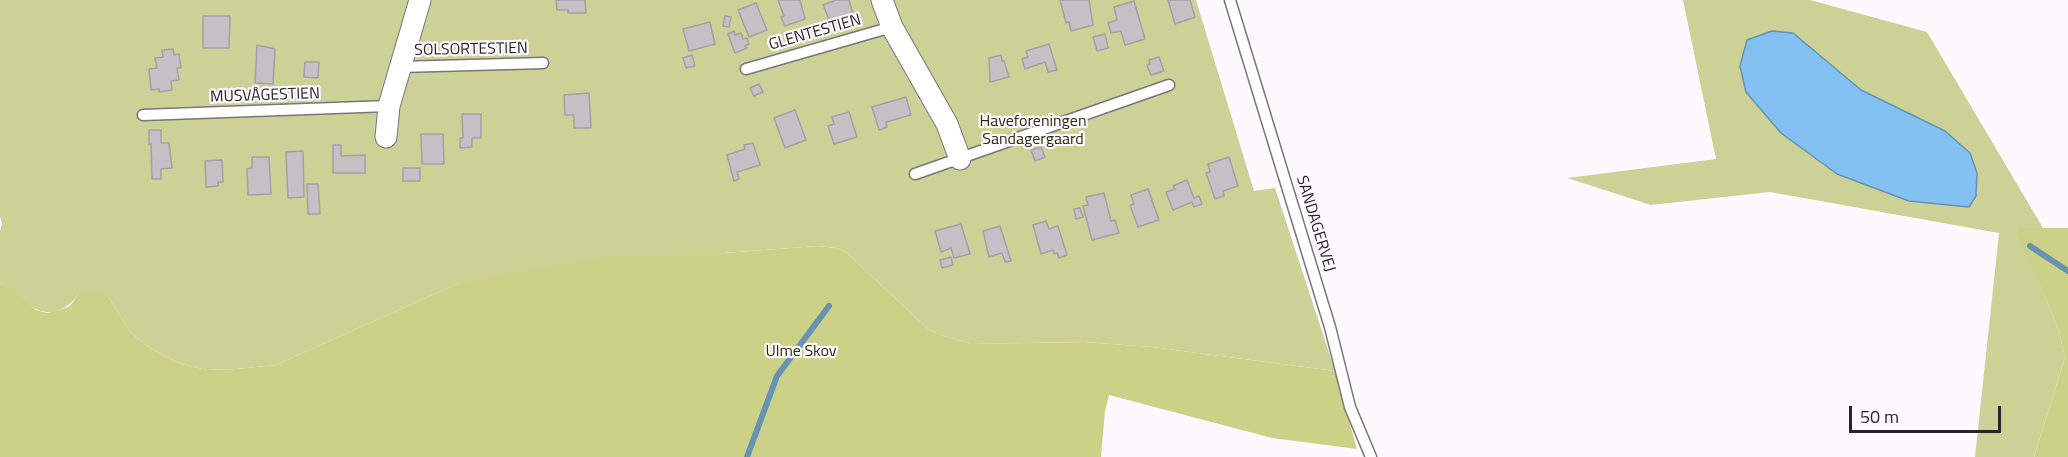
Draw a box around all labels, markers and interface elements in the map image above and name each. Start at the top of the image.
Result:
street label: GLENTESTIEN [767,11,863,55]
street label: SOLSORTESTIEN [414,39,528,61]
street label: MUSVÅGESTIEN [210,84,320,108]
park label: Haveforeningen Sandagergaard [979,112,1087,150]
street label: SANDAGERVEJ [1291,174,1339,274]
park label: Ulme Skov [765,342,837,362]
scale bar [1852,394,2004,432]
text: 50 m [1860,403,1899,430]

